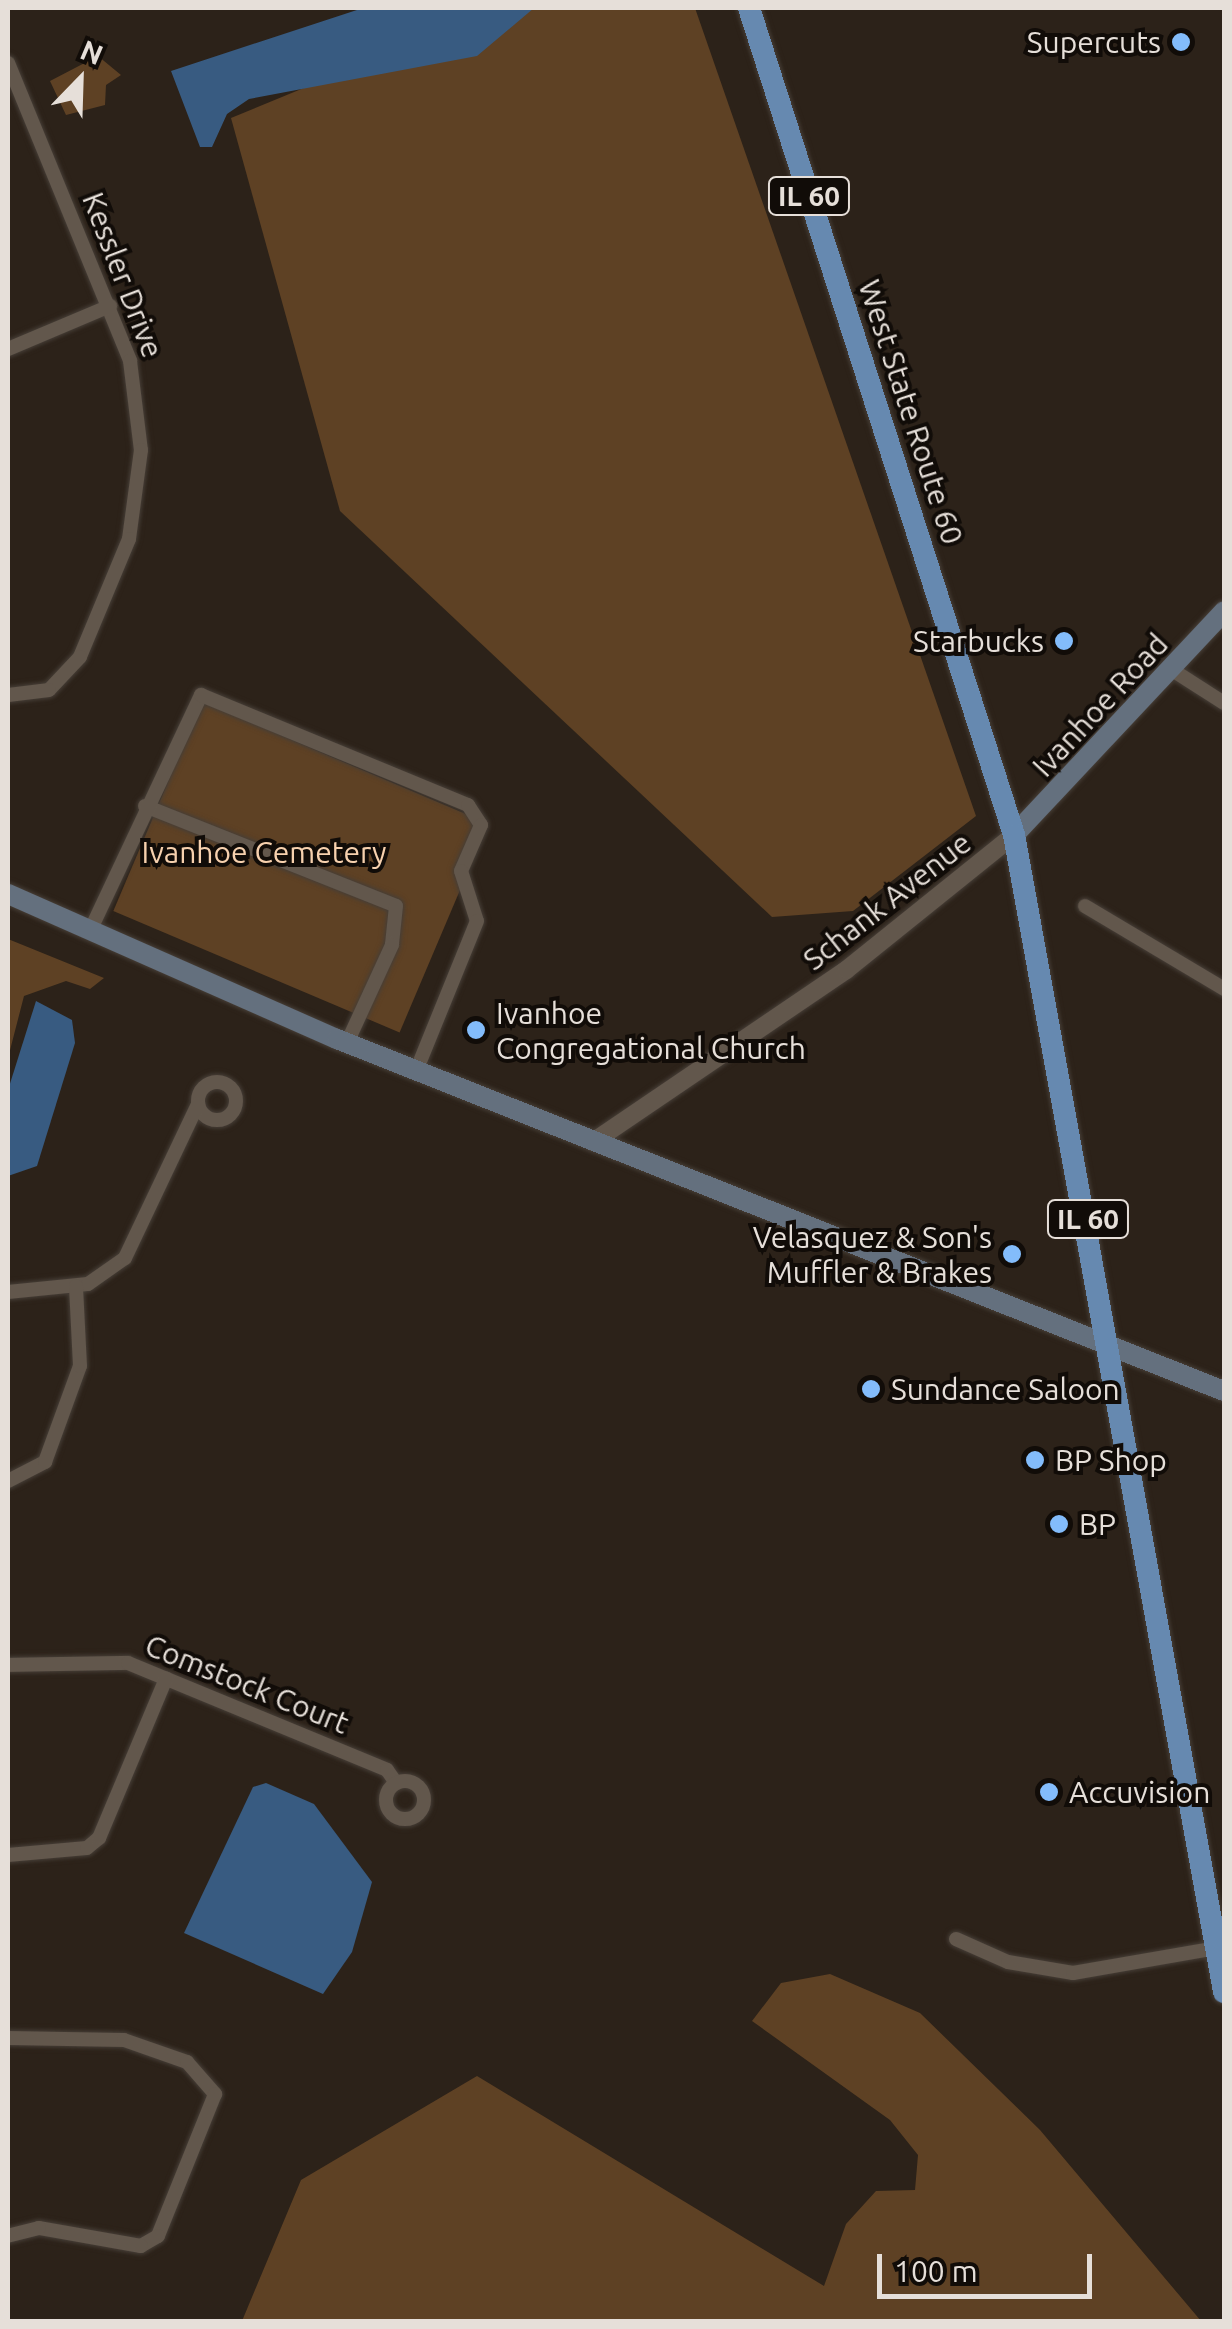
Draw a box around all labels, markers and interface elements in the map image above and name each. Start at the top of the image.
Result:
place label: Supercuts [1027,24,1161,60]
north arrow [30,30,130,130]
marker: Supercuts [1170,31,1192,53]
text: N [76,34,108,70]
road number: IL 60 [766,173,852,219]
street label: Kessler Drive [75,187,171,363]
street label: West State Route 60 [851,275,971,549]
place label: Starbucks [913,623,1044,659]
street label: Ivanhoe Road [1025,626,1175,784]
marker: Starbucks [1053,630,1075,652]
street label: Schank Avenue [796,824,978,978]
park label: Ivanhoe Cemetery [141,834,387,870]
place label: Ivanhoe Congregational Church [496,995,806,1066]
marker: Ivanhoe Congregational Church [465,1019,487,1041]
road number: IL 60 [1046,1196,1130,1242]
place label: Velasquez & Son's Muffler & Brakes [753,1219,992,1290]
marker: Velasquez & Son's Muffler & Brakes [1001,1243,1023,1265]
place label: Sundance Saloon [891,1371,1120,1407]
marker: Sundance Saloon [860,1378,882,1400]
place label: BP Shop [1055,1442,1167,1478]
marker: BP Shop [1024,1449,1046,1471]
place label: BP [1079,1506,1116,1542]
marker: BP [1048,1513,1070,1535]
street label: Comstock Court [140,1627,354,1741]
place label: Accuvision [1069,1774,1210,1810]
marker: Accuvision [1038,1781,1060,1803]
scale bar [882,2234,1097,2296]
text: 100 m [894,2254,978,2288]

